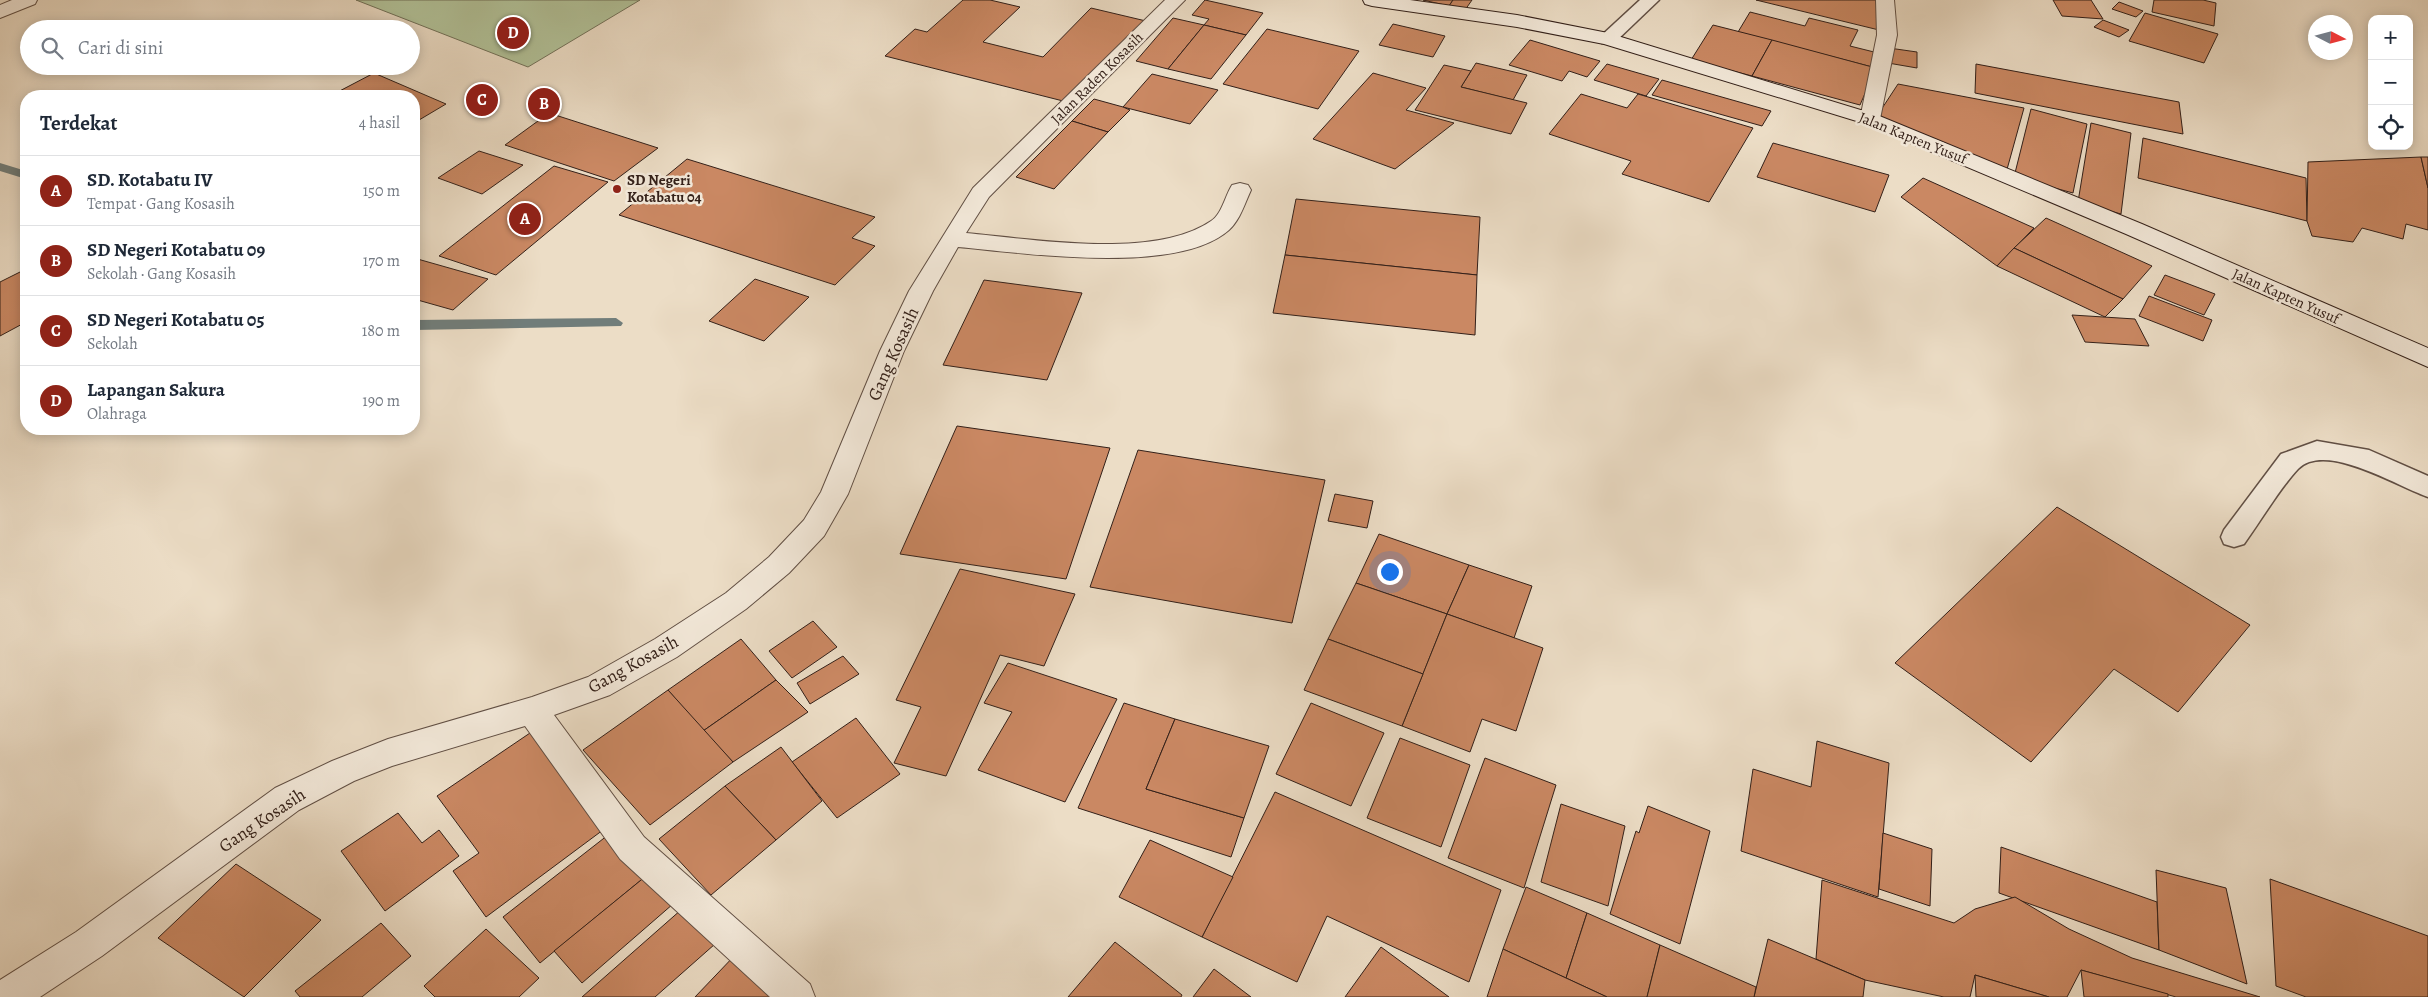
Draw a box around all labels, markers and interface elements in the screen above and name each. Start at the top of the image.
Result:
pin: D [497,14,529,52]
north arrow [2308,15,2353,60]
map controls [2368,15,2413,150]
button: + [2368,15,2413,60]
search box [20,20,420,75]
street label: Jalan Raden Kosasih [1046,27,1148,129]
icon: search [38,34,66,62]
text: Cari di sini [78,35,163,61]
button: − [2368,60,2413,105]
pin: C [466,81,498,119]
pin: B [528,85,560,123]
button: locate [2368,105,2413,150]
street label: Jalan Kapten Yusuf [1856,107,1972,170]
text: Terdekat [40,109,118,137]
text: 4 hasil [359,112,400,134]
text: SD. Kotabatu IV [87,167,213,193]
place label: SD Negeri Kotabatu 04 [627,170,702,207]
text: A [51,180,61,202]
text: 150 m [363,180,400,202]
marker: SD Negeri Kotabatu 04 [611,183,623,195]
text: Tempat · Gang Kosasih [87,193,235,215]
pin: A [509,200,541,238]
text: SD Negeri Kotabatu 09 [87,237,265,263]
text: B [51,250,61,272]
text: 170 m [363,250,400,272]
text: Sekolah · Gang Kosasih [87,263,236,285]
street label: Jalan Kapten Yusuf [2229,263,2345,329]
street label: Gang Kosasih [862,303,924,405]
text: SD Negeri Kotabatu 05 [87,307,265,333]
text: C [51,320,61,342]
text: 180 m [362,320,400,342]
text: Sekolah [87,333,138,355]
text: Lapangan Sakura [87,377,225,403]
text: D [50,390,62,412]
text: 190 m [362,390,400,412]
text: Olahraga [87,403,147,425]
your location [1377,559,1403,585]
street label: Gang Kosasih [583,629,683,699]
street label: Gang Kosasih [214,782,310,858]

